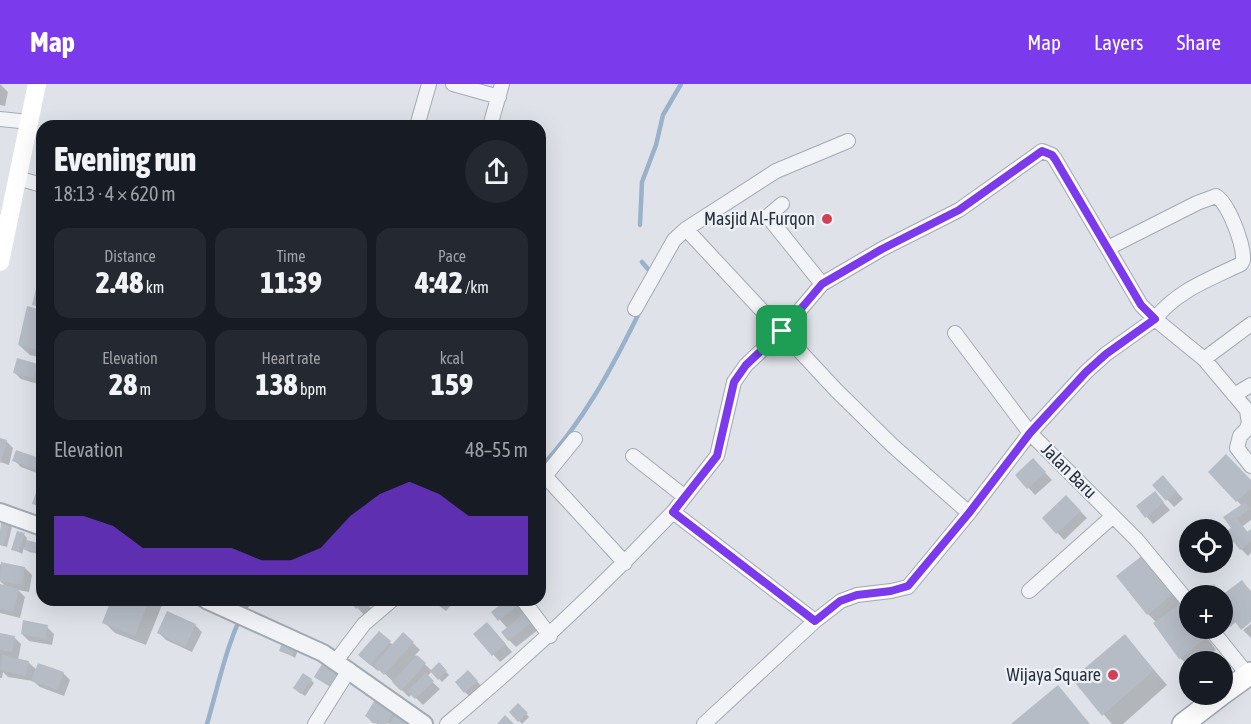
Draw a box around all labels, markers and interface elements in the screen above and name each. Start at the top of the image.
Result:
text: Map [30,26,75,58]
text: Map [1027,30,1061,54]
text: Layers [1094,30,1144,54]
text: Share [1177,30,1221,54]
text: Evening run [54,140,196,178]
button: share [465,140,528,203]
text: 18:13 · 4 × 620 m [54,182,176,205]
place label: Masjid Al-Furqon [704,208,815,229]
marker: Masjid Al-Furqon [820,212,834,226]
text: Distance [104,247,156,265]
text: Time [276,247,306,265]
text: Pace [438,247,466,265]
text: 2.48 [96,265,143,299]
text: 11:39 [260,265,322,299]
text: 4:42 [415,265,463,299]
text: km [143,278,164,296]
text: /km [463,278,489,296]
pin [756,305,807,356]
icon: arrive [765,314,798,347]
text: Elevation [102,349,158,367]
text: Heart rate [262,349,320,367]
text: kcal [440,349,464,367]
text: 28 [109,367,137,401]
text: 138 [255,367,298,401]
text: 159 [431,367,473,401]
text: m [137,380,151,398]
text: bpm [298,380,327,398]
text: Elevation [54,438,123,461]
text: 48–55 m [465,438,528,461]
street label: Jalan Baru [1037,439,1101,503]
map controls [1179,519,1233,705]
button: locate [1179,519,1233,573]
button: + [1179,585,1233,639]
button: − [1179,651,1233,705]
place label: Wijaya Square [1007,664,1101,685]
marker: Wijaya Square [1106,668,1120,682]

